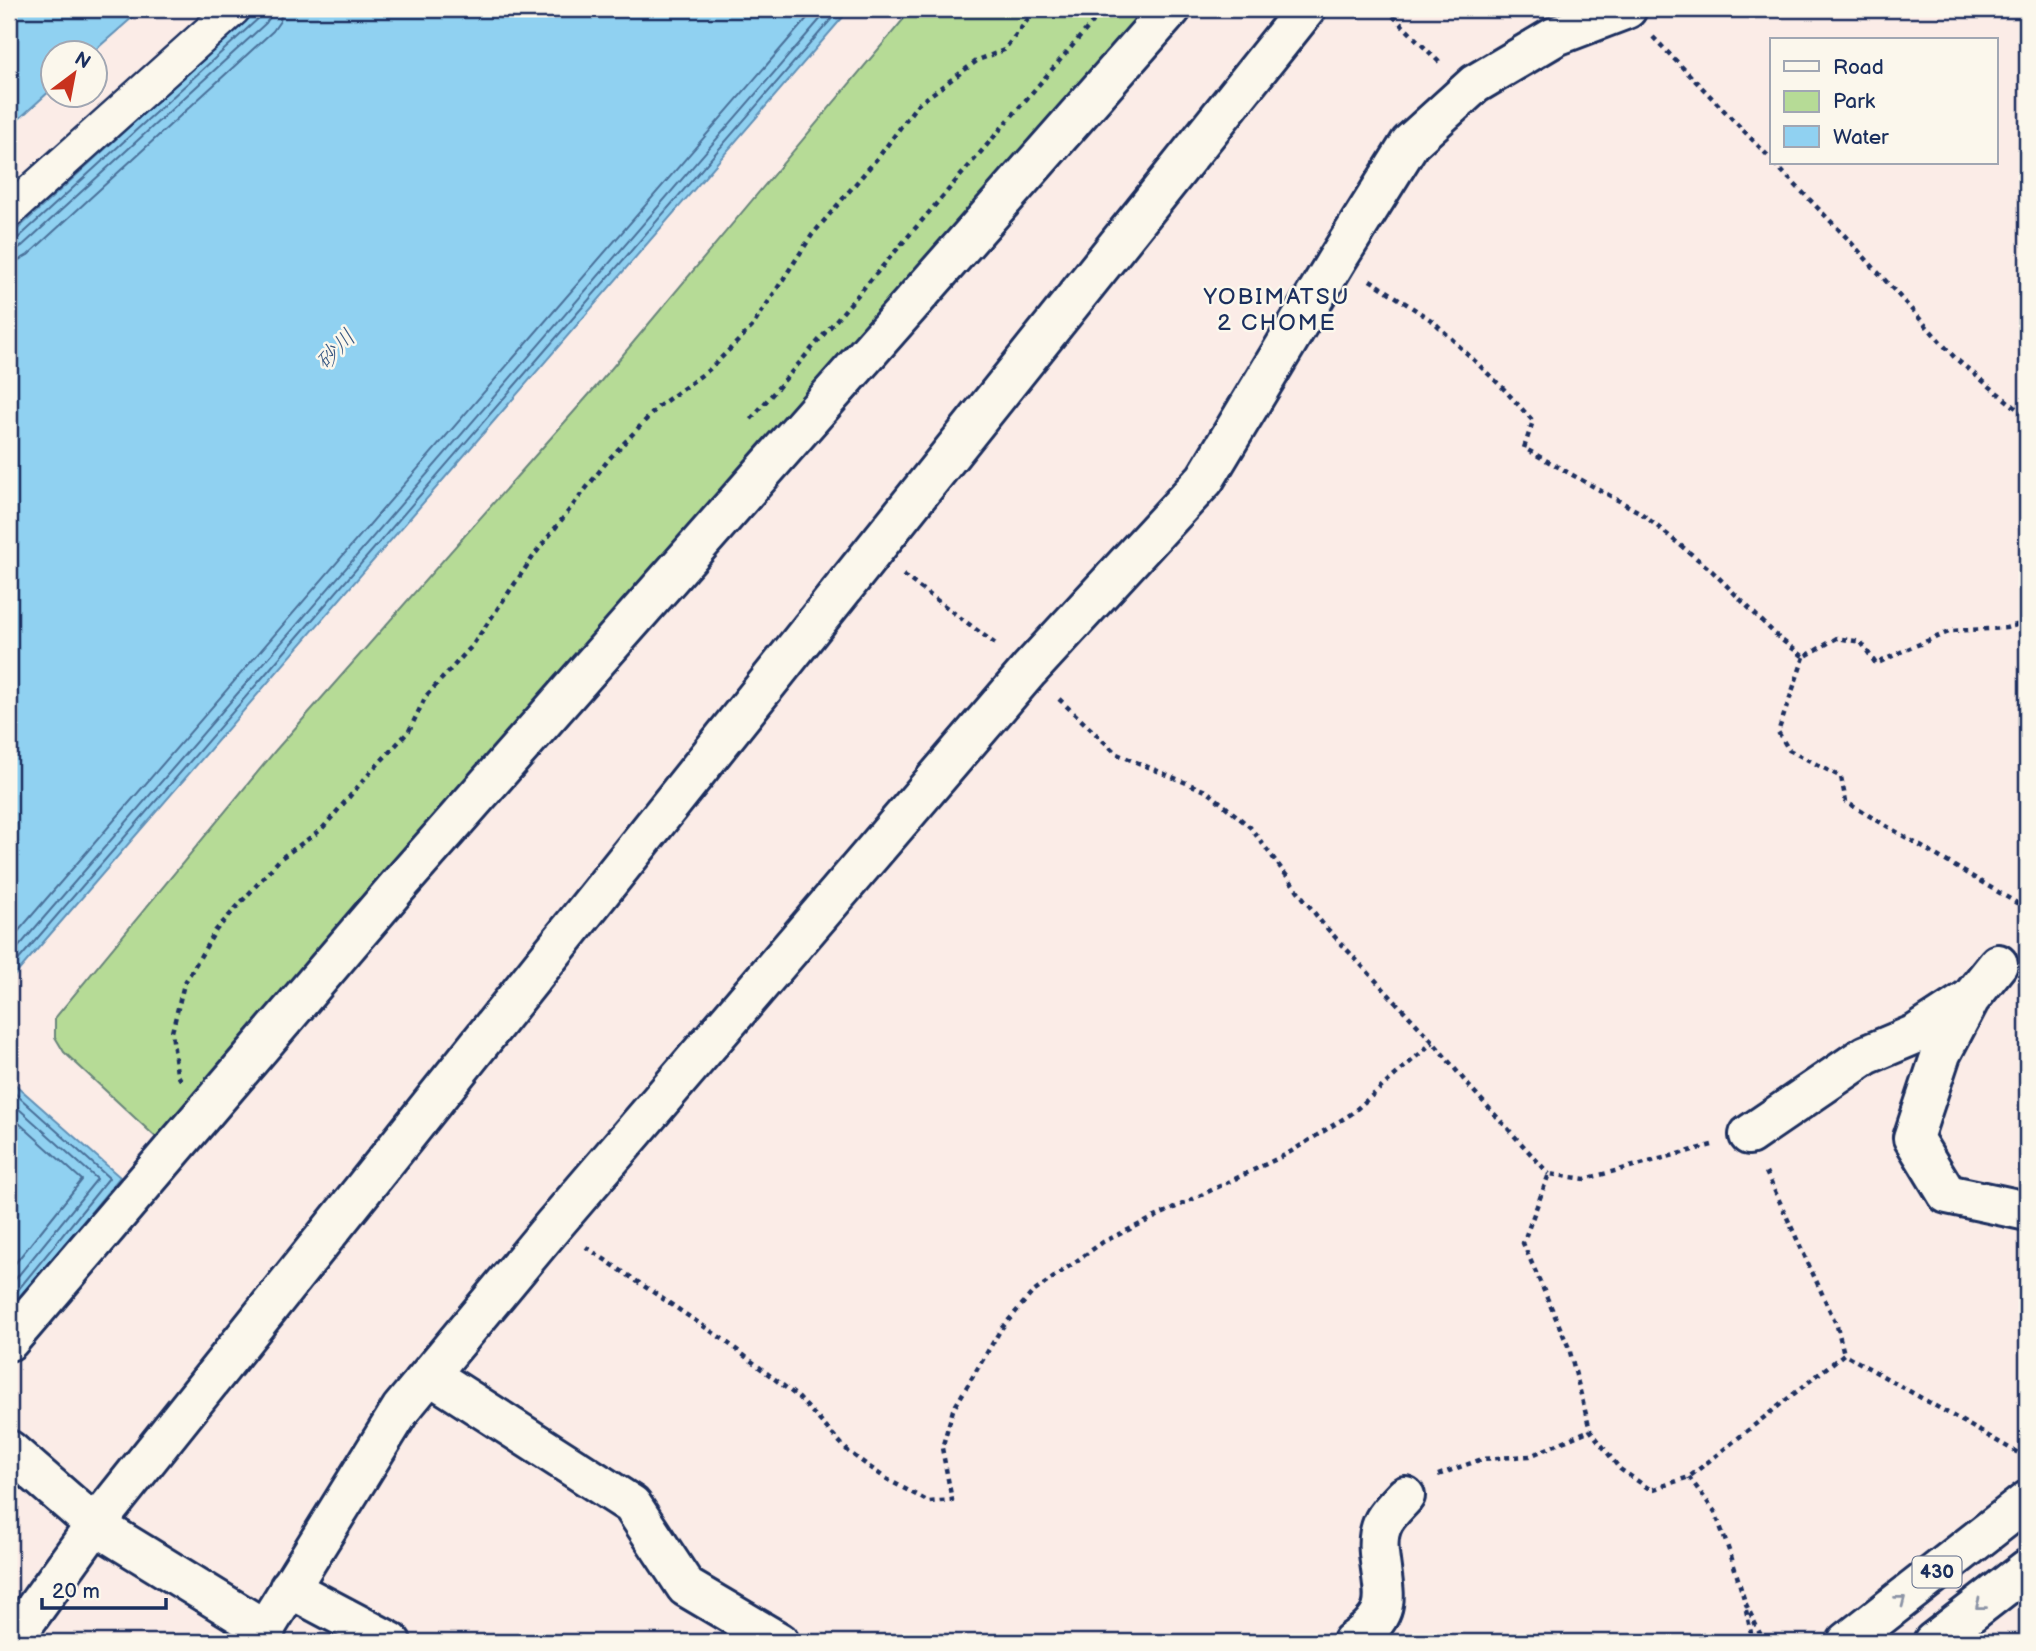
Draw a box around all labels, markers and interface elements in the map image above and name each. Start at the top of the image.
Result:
north arrow [38,38,108,108]
legend [1770,38,1997,164]
text: N [70,47,94,74]
text: Road [1833,55,1884,80]
text: Park [1833,89,1876,114]
text: Water [1833,125,1889,150]
district label: YOBIMATSU 2 CHOME [1203,283,1350,337]
water label: 砂川 [310,324,362,376]
road number: 430 [1912,1556,1962,1588]
scale bar [42,1567,166,1611]
text: 20 m [52,1579,100,1604]
one-way arrow [1893,1596,1905,1609]
one-way arrow [1975,1597,1988,1610]

